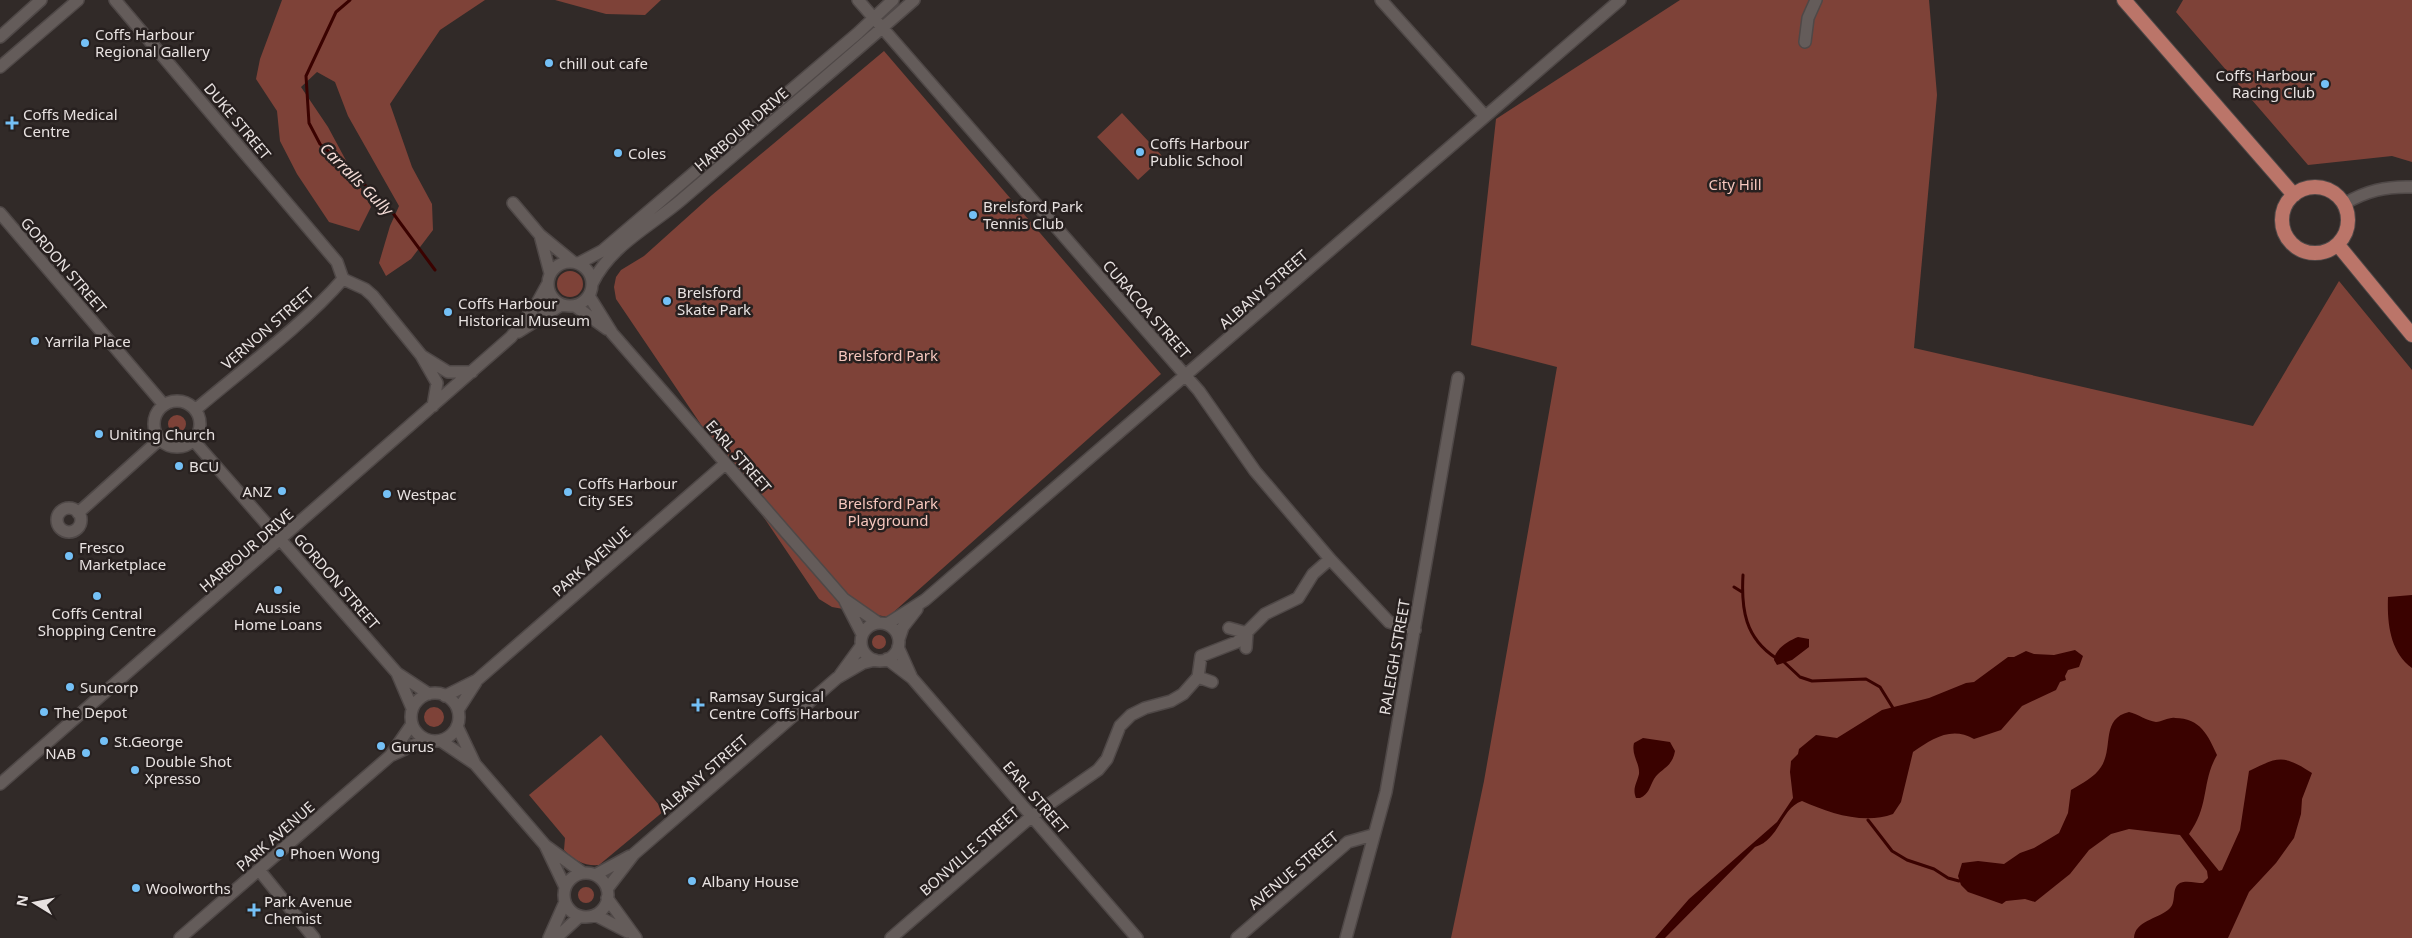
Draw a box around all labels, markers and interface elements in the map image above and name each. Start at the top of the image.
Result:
place label: Coffs Harbour Regional Gallery [95,24,210,61]
marker: Coffs Harbour Regional Gallery [79,37,91,49]
place label: chill out cafe [559,53,648,73]
marker: chill out cafe [543,57,555,69]
place label: Coffs Harbour Racing Club [2216,65,2315,102]
street label: DUKE STREET [200,78,276,164]
marker: Coffs Harbour Racing Club [2319,78,2331,90]
street label: HARBOUR DRIVE [690,83,792,175]
place label: Coffs Medical Centre [23,104,118,141]
marker: Coffs Medical Centre [5,116,19,130]
place label: Coffs Harbour Public School [1150,133,1249,170]
water label: Carralls Gully [316,138,399,221]
place label: Coles [628,143,666,163]
marker: Coffs Harbour Public School [1134,146,1146,158]
marker: Coles [612,147,624,159]
park label: City Hill [1708,174,1762,194]
place label: Brelsford Park Tennis Club [983,196,1083,233]
marker: Brelsford Park Tennis Club [967,209,979,221]
street label: GORDON STREET [17,213,112,318]
street label: ALBANY STREET [1214,244,1312,333]
street label: CURACOA STREET [1099,256,1196,363]
street label: VERNON STREET [217,282,318,374]
place label: Brelsford Skate Park [677,282,751,319]
place label: Coffs Harbour Historical Museum [458,293,590,330]
marker: Brelsford Skate Park [661,295,673,307]
marker: Coffs Harbour Historical Museum [442,306,454,318]
place label: Yarrila Place [45,331,131,351]
marker: Yarrila Place [29,335,41,347]
park label: Brelsford Park [838,345,938,365]
street label: EARL STREET [702,415,776,497]
place label: Uniting Church [109,424,215,444]
marker: Uniting Church [93,428,105,440]
place label: BCU [189,456,219,476]
marker: BCU [173,460,185,472]
place label: Coffs Harbour City SES [578,473,677,510]
place label: ANZ [242,481,272,501]
place label: Westpac [397,484,457,504]
marker: ANZ [276,485,288,497]
marker: Coffs Harbour City SES [562,486,574,498]
marker: Westpac [381,488,393,500]
park label: Brelsford Park Playground [838,493,938,530]
street label: HARBOUR DRIVE [195,504,297,596]
street label: PARK AVENUE [548,521,634,601]
street label: GORDON STREET [290,529,385,634]
place label: Fresco Marketplace [79,537,166,574]
marker: Fresco Marketplace [63,550,75,562]
marker: Aussie Home Loans [272,584,284,596]
marker: Coffs Central Shopping Centre [91,590,103,602]
place label: Aussie Home Loans [234,597,322,634]
street label: RALEIGH STREET [1374,597,1414,716]
place label: Coffs Central Shopping Centre [38,603,156,640]
place label: Suncorp [80,677,138,697]
marker: Suncorp [64,681,76,693]
place label: Ramsay Surgical Centre Coffs Harbour [709,686,859,723]
marker: Ramsay Surgical Centre Coffs Harbour [691,698,705,712]
place label: The Depot [54,702,128,722]
marker: The Depot [38,706,50,718]
street label: ALBANY STREET [654,729,752,818]
place label: St.George [114,731,183,751]
marker: St.George [98,735,110,747]
place label: Gurus [391,736,434,756]
marker: Gurus [375,740,387,752]
place label: NAB [45,743,76,763]
marker: NAB [80,747,92,759]
place label: Double Shot Xpresso [145,751,232,788]
street label: EARL STREET [999,756,1073,838]
marker: Double Shot Xpresso [129,764,141,776]
street label: PARK AVENUE [232,796,318,876]
street label: BONVILLE STREET [915,802,1024,900]
street label: AVENUE STREET [1244,826,1343,914]
place label: Phoen Wong [290,843,380,863]
marker: Phoen Wong [274,847,286,859]
place label: Albany House [702,871,799,891]
marker: Albany House [686,875,698,887]
north arrow [10,878,60,928]
place label: Woolworths [146,878,231,898]
marker: Woolworths [130,882,142,894]
place label: Park Avenue Chemist [264,891,352,928]
text: N [11,893,32,908]
marker: Park Avenue Chemist [248,904,260,916]

